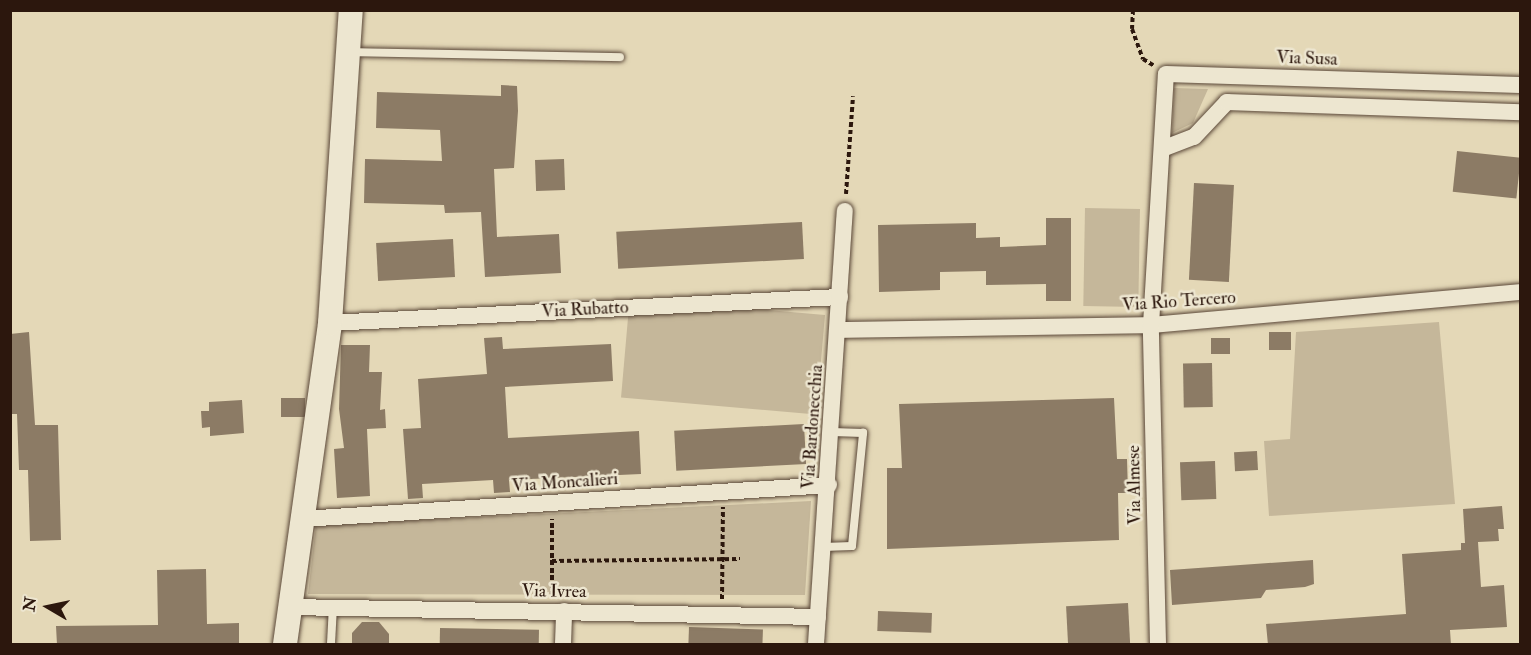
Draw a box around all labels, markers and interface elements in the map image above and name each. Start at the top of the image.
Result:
street label: Via Susa [1276,47,1338,71]
street label: Via Rio Tercero [1121,287,1237,317]
street label: Via Rubatto [541,297,629,323]
street label: Via Bardonecchia [798,364,828,490]
street label: Via Almese [1124,445,1146,525]
street label: Via Moncalieri [511,469,619,497]
north arrow [18,577,78,637]
street label: Via Ivrea [521,581,587,603]
text: N [19,596,41,613]

